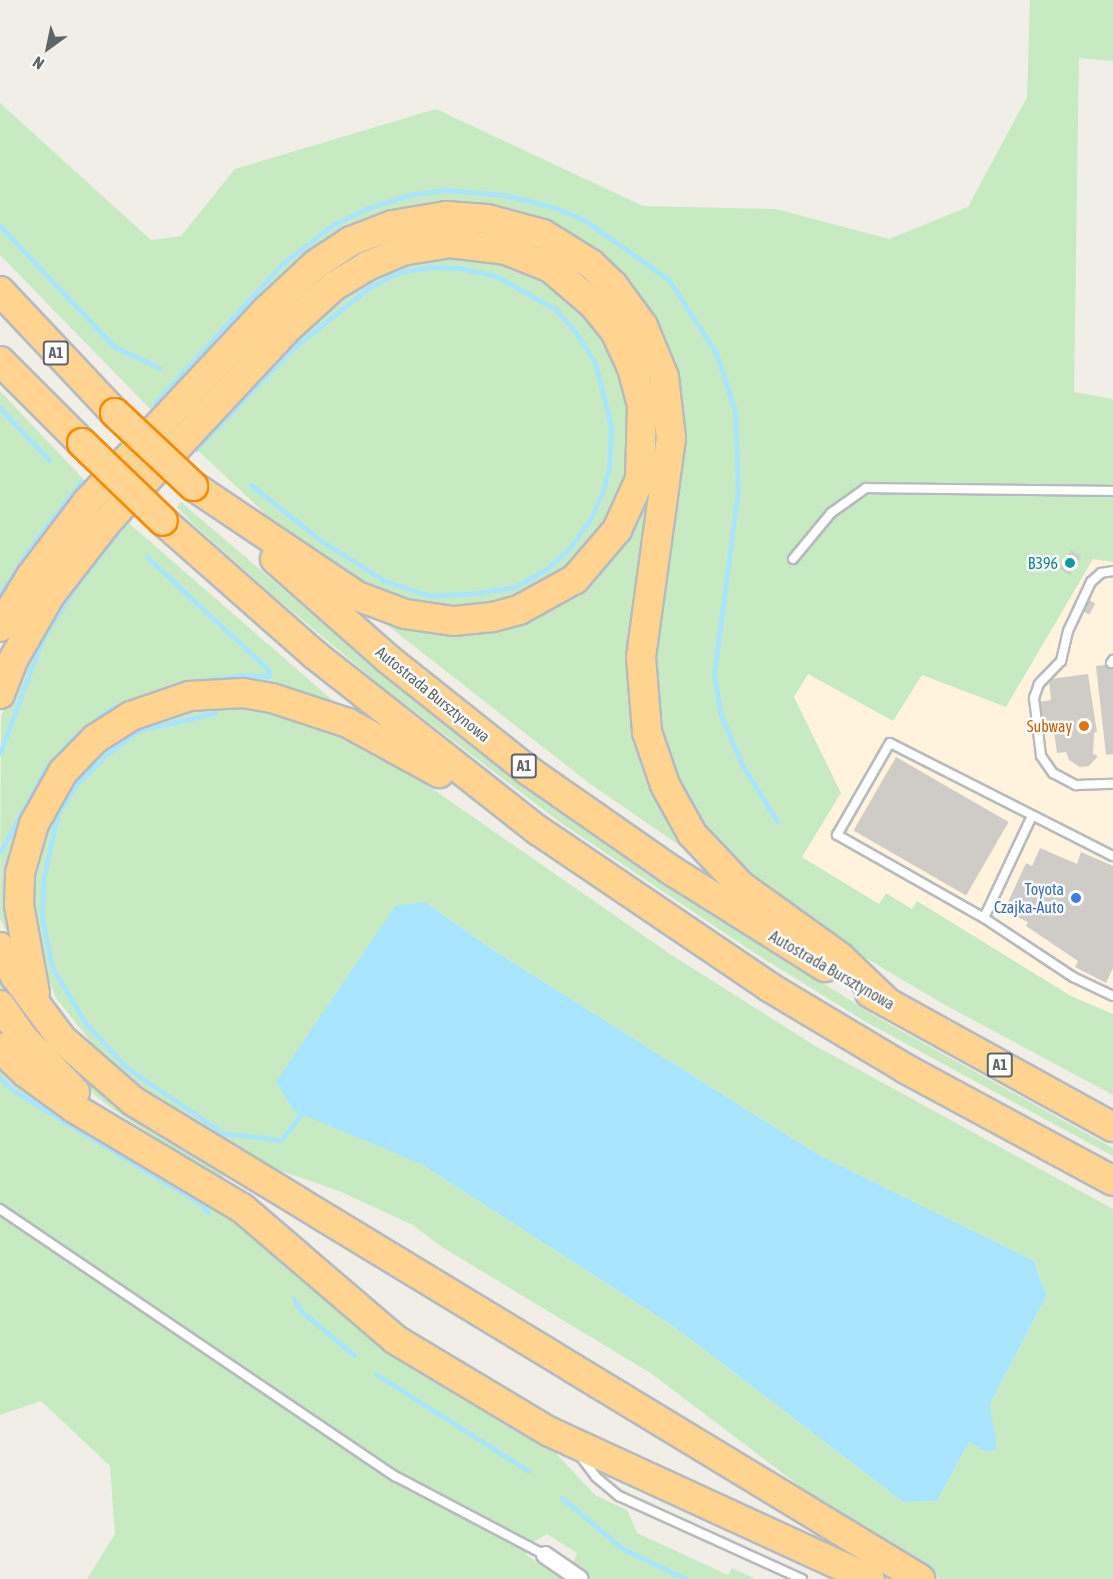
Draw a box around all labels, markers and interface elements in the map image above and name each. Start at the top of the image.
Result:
north arrow [18,18,78,78]
text: N [29,53,47,73]
road number: A1 [42,341,70,365]
place label: B396 [1028,553,1058,573]
marker: B396 [1063,556,1077,570]
street label: Autostrada Bursztynowa [372,642,494,746]
place label: Subway [1027,716,1072,736]
marker: Subway [1077,719,1091,733]
road number: A1 [510,754,538,778]
place label: Toyota Czajka-Auto [994,879,1064,917]
marker: Toyota Czajka-Auto [1069,891,1083,905]
street label: Autostrada Bursztynowa [766,926,898,1014]
road number: A1 [986,1053,1014,1077]

